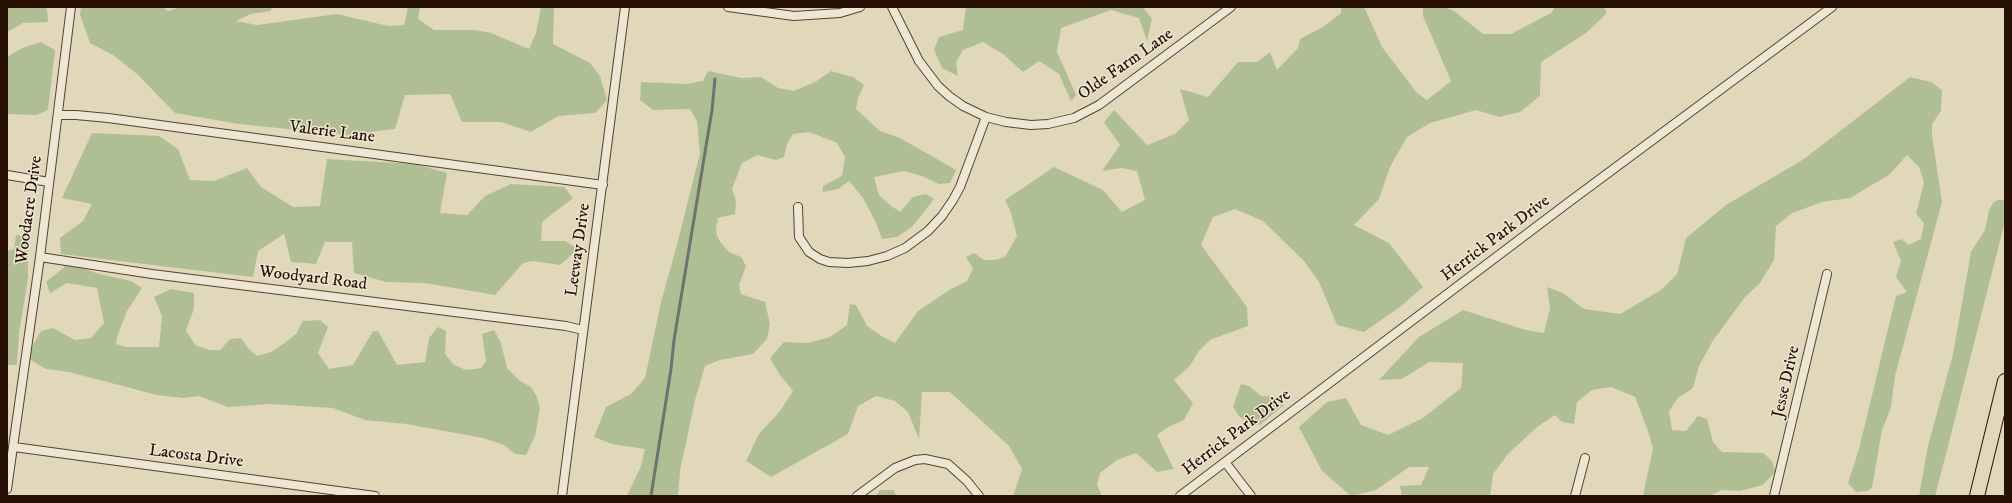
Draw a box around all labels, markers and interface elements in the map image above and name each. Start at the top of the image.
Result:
street label: Olde Farm Lane [1075,25,1177,105]
street label: Valerie Lane [288,118,376,148]
street label: Woodacre Drive [12,155,48,265]
street label: Herrick Park Drive [1438,192,1554,286]
street label: Leeway Drive [562,202,596,298]
street label: Woodyard Road [258,262,368,296]
street label: Jesse Drive [1769,344,1805,420]
street label: Herrick Park Drive [1179,386,1295,480]
street label: Lacosta Drive [148,441,244,473]

